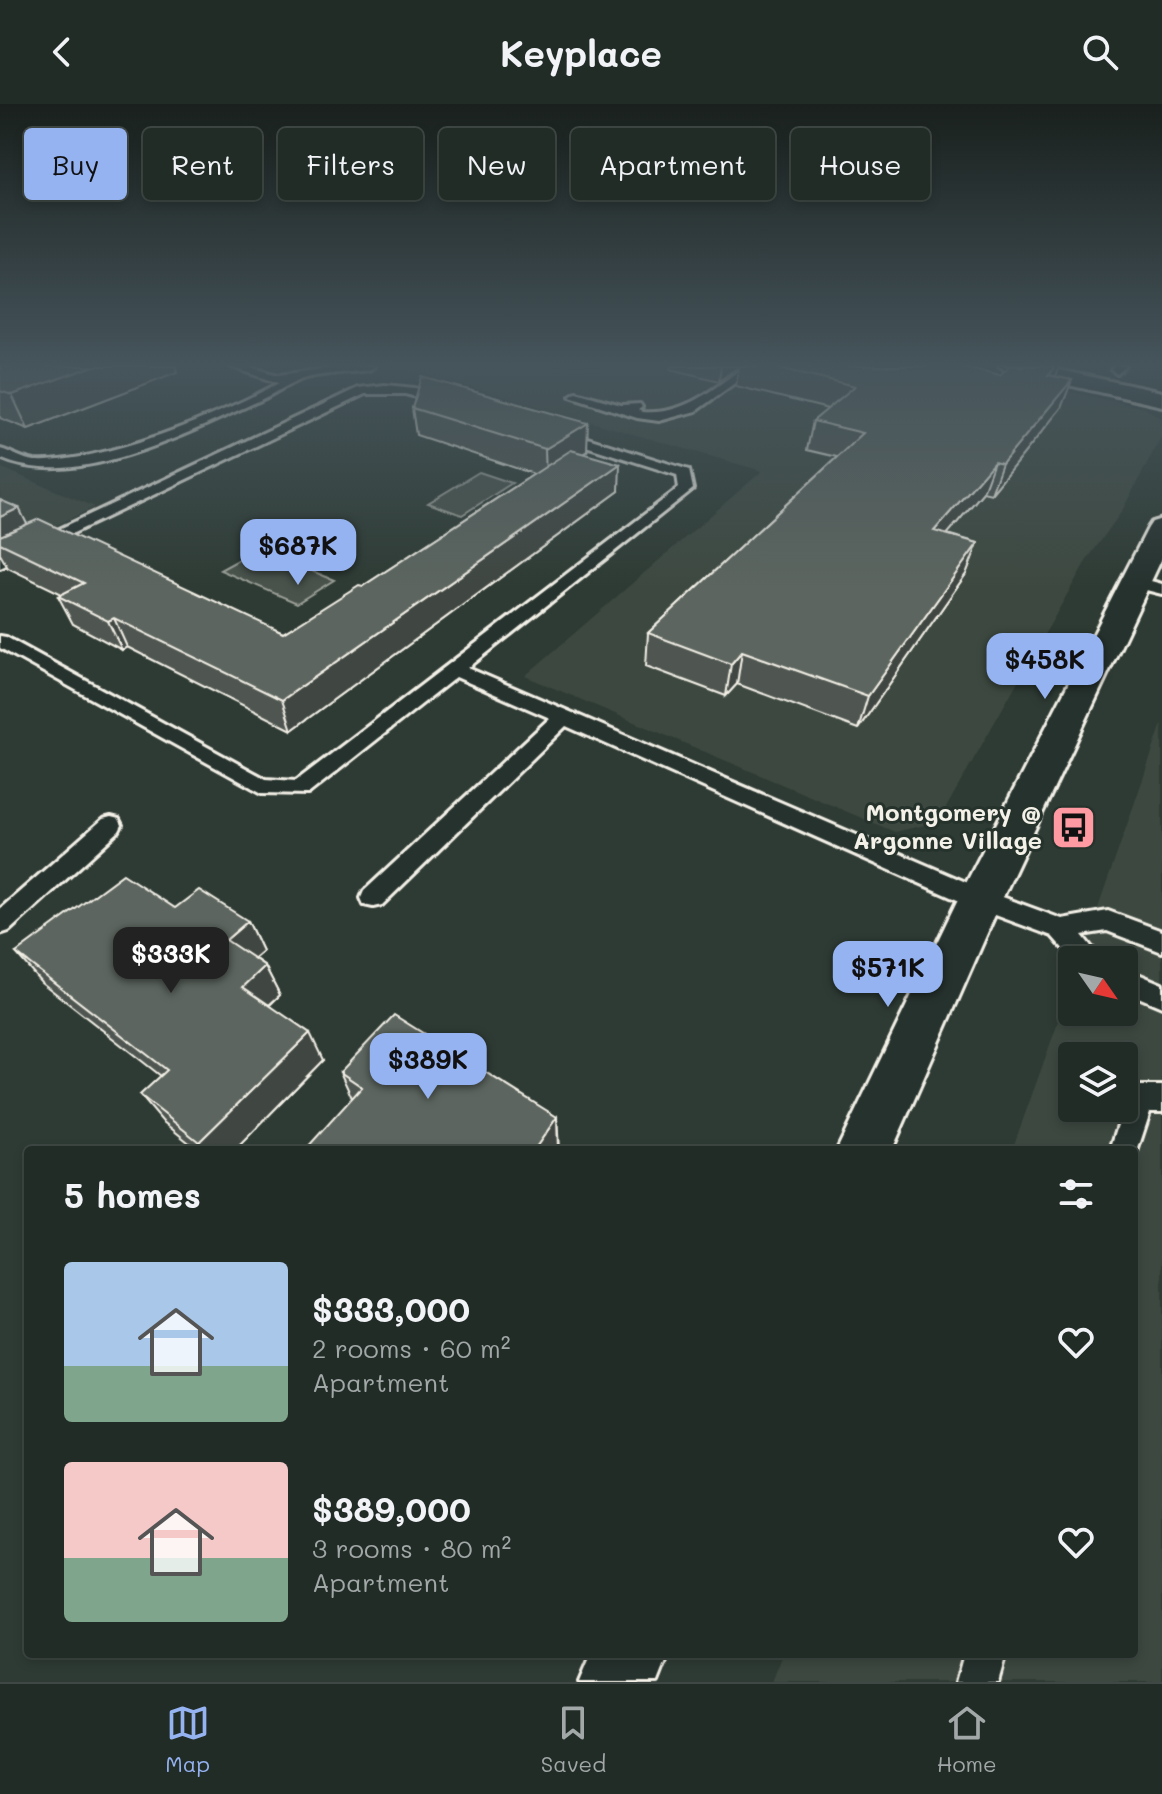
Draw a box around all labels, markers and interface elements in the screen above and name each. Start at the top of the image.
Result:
text: Keyplace [500,29,662,76]
icon: back [40,30,84,74]
icon: search [1078,30,1122,74]
chip: Buy [24,128,127,200]
chip: Rent [143,128,262,200]
chip: Filters [278,128,423,200]
chip: New [439,128,555,200]
chip: Apartment [571,128,775,200]
chip: House [791,128,930,200]
pin: $687K [242,519,354,587]
text: $687K [258,528,338,562]
pin: $458K [989,633,1101,701]
text: $458K [1005,642,1085,676]
place label: Montgomery @ Argonne Village [853,796,1042,855]
bus stop icon: Montgomery @ Argonne Village [1049,803,1097,851]
pin: $333K [115,927,227,995]
text: $333K [131,936,211,970]
pin: $571K [832,941,944,1009]
north arrow [1058,946,1138,1026]
map controls [1058,946,1138,1122]
text: $571K [851,950,925,984]
pin: $389K [372,1033,484,1101]
text: $389K [388,1042,468,1076]
button: layers [1058,1042,1138,1122]
text: 5 homes [64,1172,201,1217]
icon: filters [1054,1172,1098,1216]
text: $333,000 [312,1286,470,1331]
icon: home [128,1294,224,1390]
icon: heart [1054,1320,1098,1364]
text: 2 rooms · 60 m² [312,1331,511,1365]
text: Apartment [312,1365,449,1399]
text: $389,000 [312,1486,471,1531]
icon: home [128,1494,224,1590]
icon: heart [1054,1520,1098,1564]
text: 3 rooms · 80 m² [312,1531,511,1565]
text: Apartment [312,1565,449,1599]
tab: Map [165,1701,210,1778]
tab: Saved [541,1701,606,1778]
tab: Home [937,1701,997,1778]

